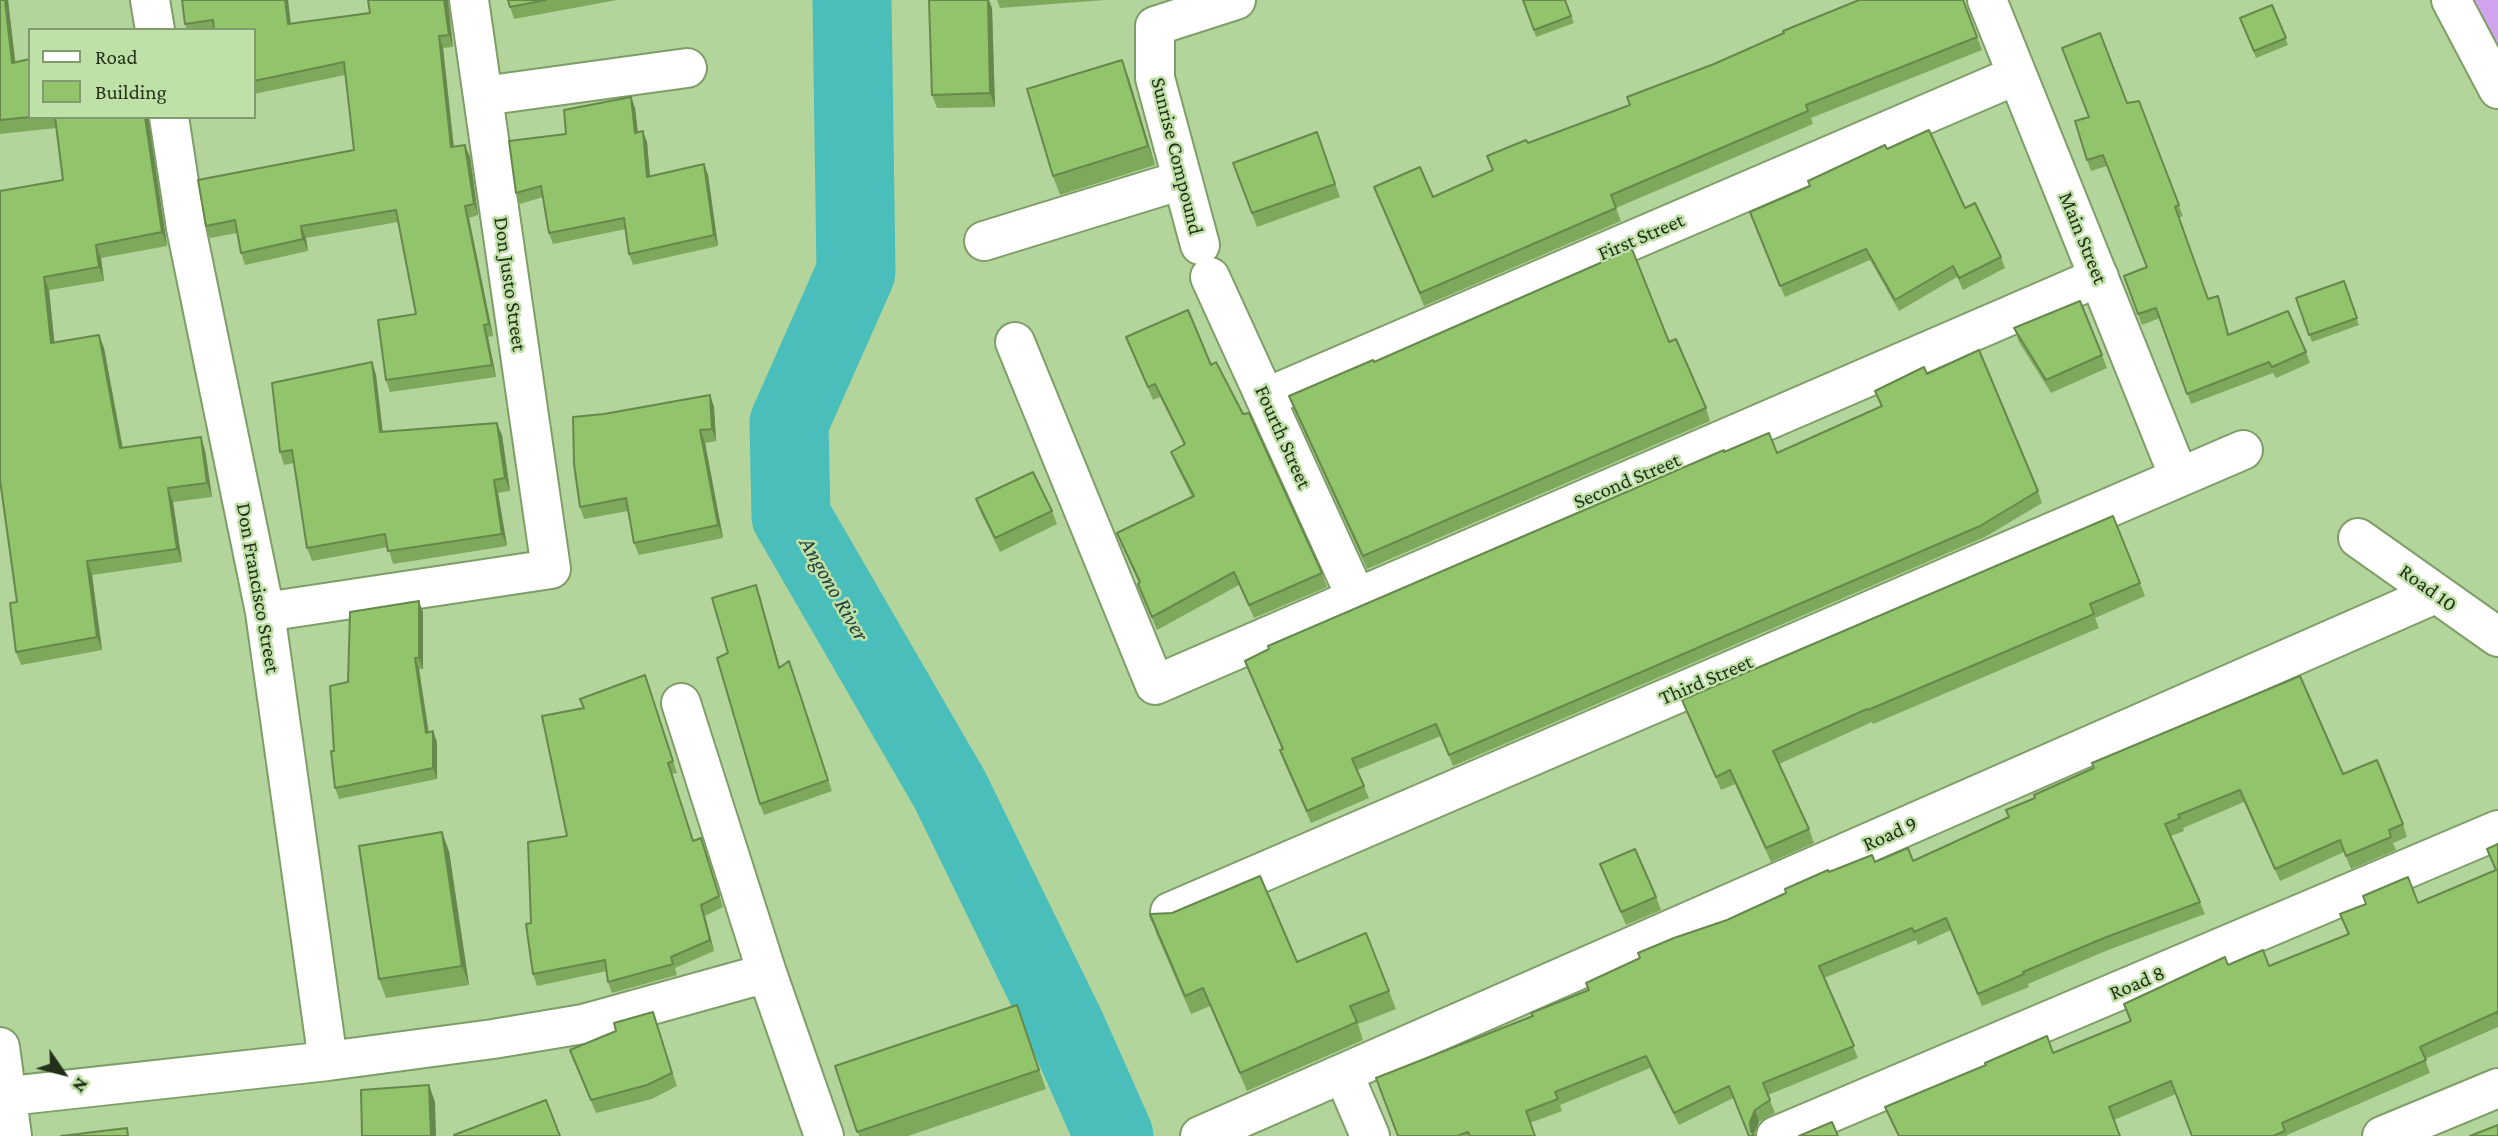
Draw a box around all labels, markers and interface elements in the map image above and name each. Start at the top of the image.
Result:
legend [28,28,256,119]
text: Road [95,45,138,69]
street label: Sunrise Compound [1145,75,1209,237]
text: Building [95,80,167,104]
street label: Main Street [2053,188,2113,288]
street label: First Street [1594,208,1688,266]
street label: Don Justo Street [488,215,532,353]
street label: Fourth Street [1249,382,1317,492]
street label: Second Street [1570,447,1684,515]
street label: Don Francisco Street [231,501,285,675]
water label: Angono River [793,532,875,646]
street label: Road 10 [2394,559,2462,617]
street label: Third Street [1655,649,1757,711]
street label: Road 9 [1859,811,1921,857]
street label: Road 8 [2105,960,2169,1006]
north arrow [28,1038,98,1108]
text: N [68,1074,93,1097]

